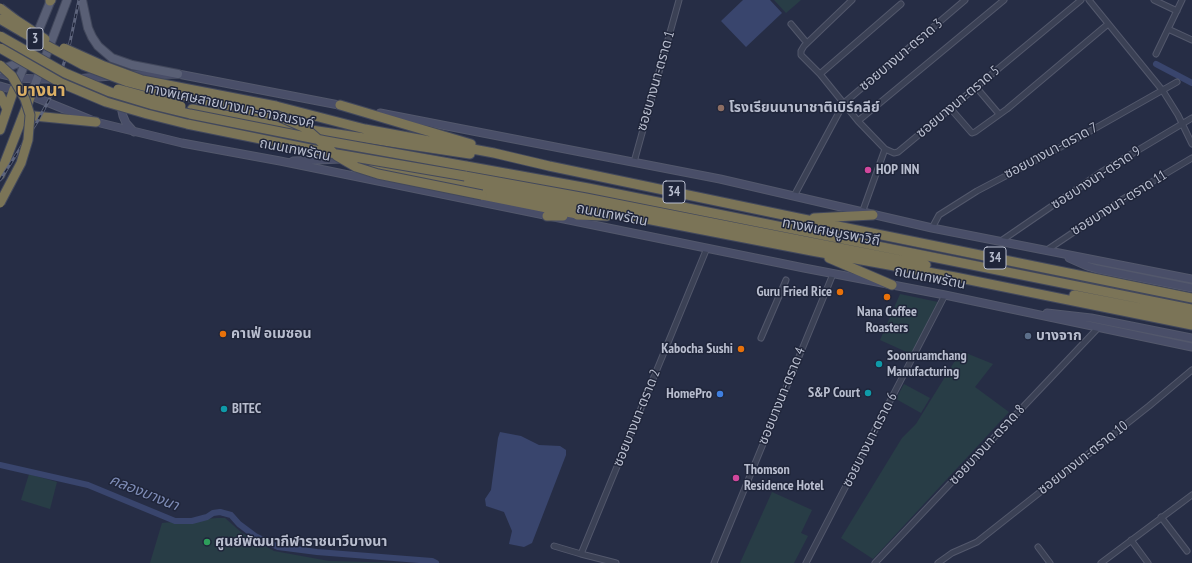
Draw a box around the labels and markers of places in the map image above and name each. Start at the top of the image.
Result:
place label: โรงเรียนนานาชาติเบิร์คลีย์ [729,100,880,116]
marker: โรงเรียนนานาชาติเบิร์คลีย์ [716,103,726,113]
place label: HOP INN [876,162,919,178]
marker: HOP INN [863,165,873,175]
place label: Guru Fried Rice [756,284,832,300]
marker: Guru Fried Rice [835,287,845,297]
marker: Nana Coffee Roasters [882,292,892,302]
place label: Nana Coffee Roasters [857,304,917,336]
place label: คาเฟ่ อเมซอน [231,326,312,342]
place label: บางจาก [1036,328,1082,344]
marker: คาเฟ่ อเมซอน [218,329,228,339]
marker: บางจาก [1023,331,1033,341]
place label: Kabocha Sushi [661,341,733,357]
marker: Kabocha Sushi [736,344,746,354]
place label: Soonruamchang Manufacturing [887,348,967,380]
marker: Soonruamchang Manufacturing [874,359,884,369]
place label: S&P Court [808,385,860,401]
place label: HomePro [666,386,712,402]
marker: S&P Court [863,388,873,398]
marker: HomePro [715,389,725,399]
place label: BITEC [232,401,261,417]
marker: BITEC [219,404,229,414]
place label: Thomson Residence Hotel [744,462,824,494]
marker: Thomson Residence Hotel [731,473,741,483]
place label: ศูนย์พัฒนากีฬาราชนาวีบางนา [215,534,387,550]
marker: ศูนย์พัฒนากีฬาราชนาวีบางนา [202,537,212,547]

